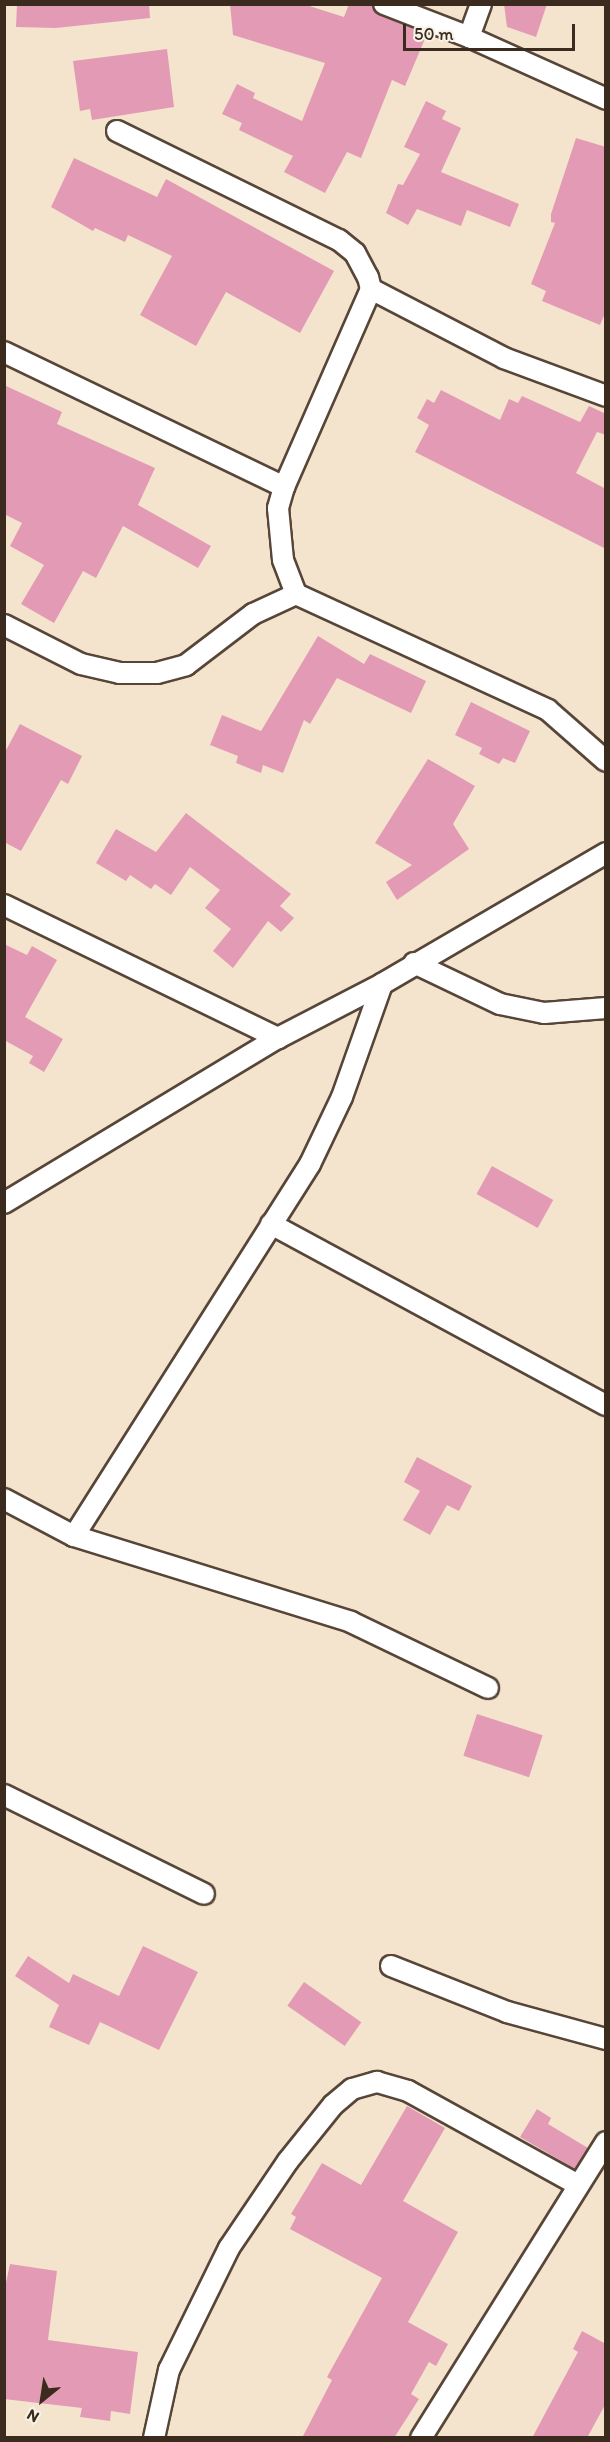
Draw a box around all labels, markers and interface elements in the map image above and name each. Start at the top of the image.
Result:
scale bar [406,12,578,50]
text: 50 m [414,23,454,45]
north arrow [12,2370,72,2430]
text: N [23,2405,42,2427]

